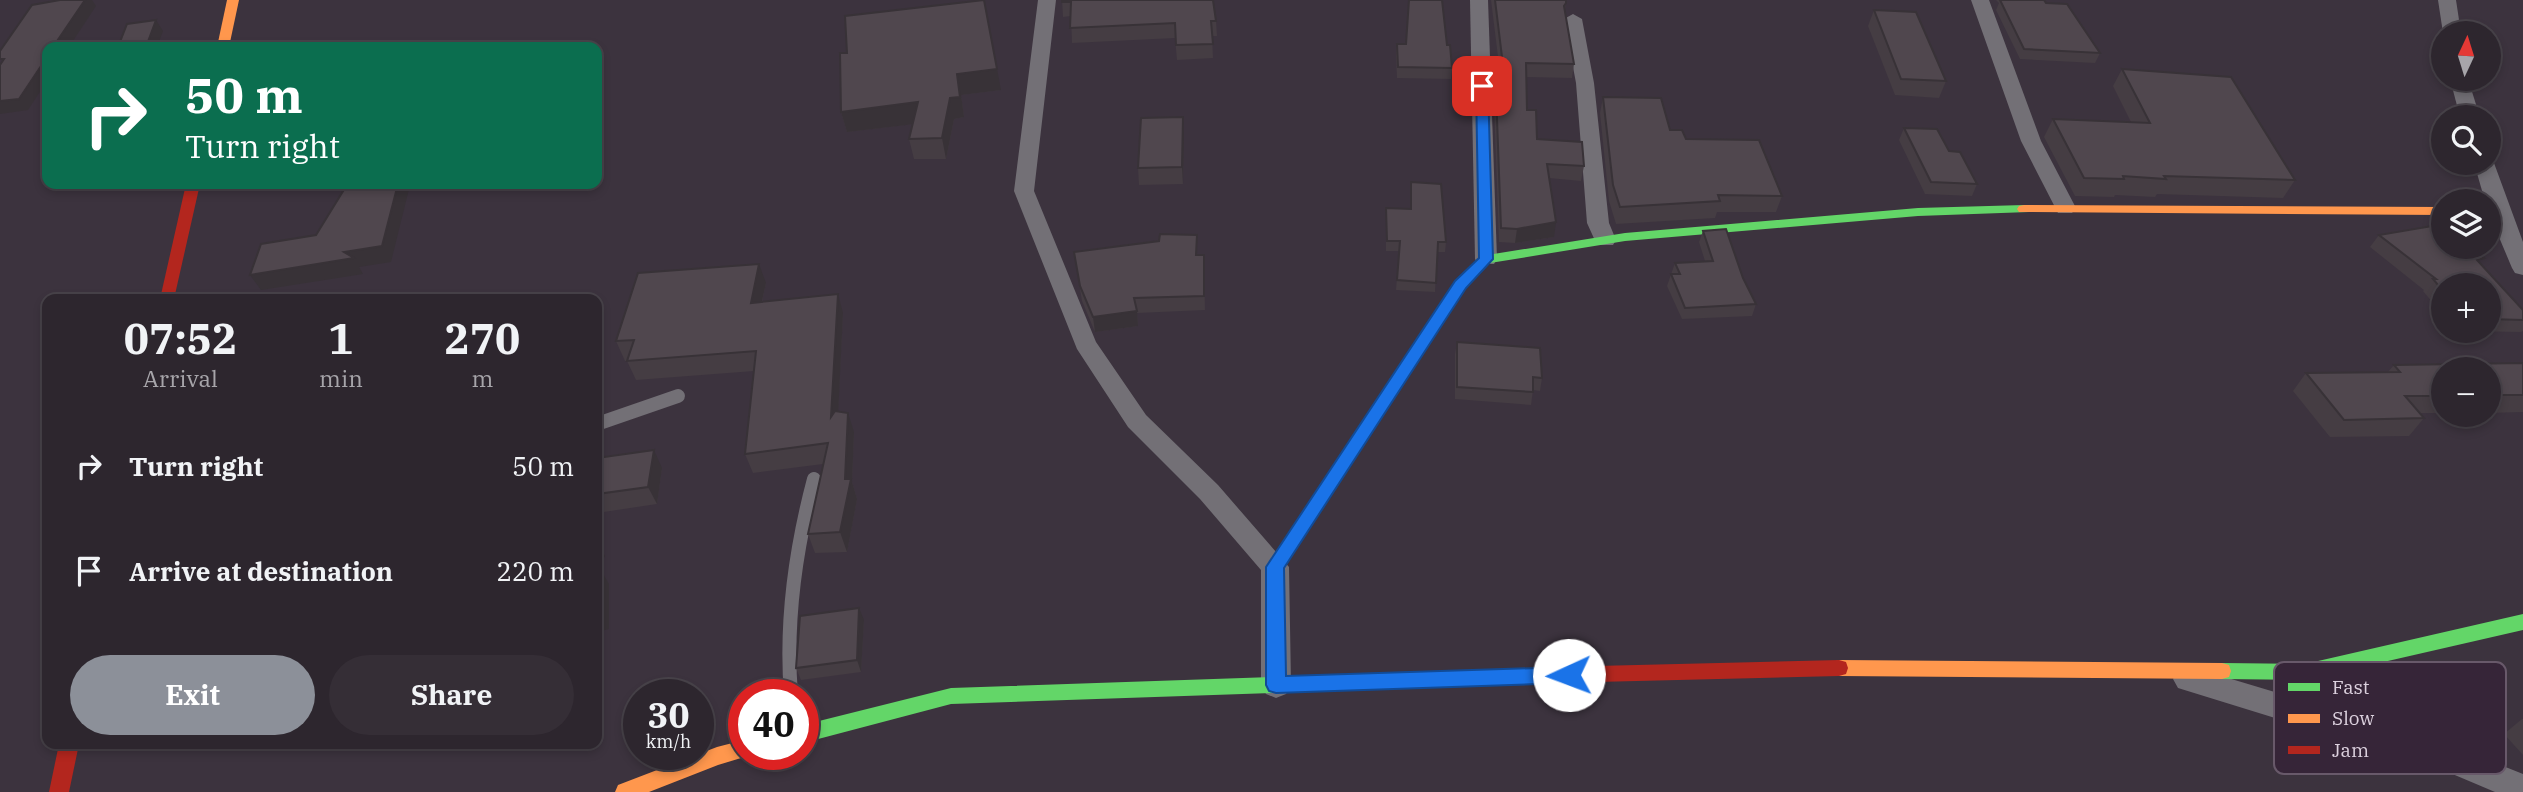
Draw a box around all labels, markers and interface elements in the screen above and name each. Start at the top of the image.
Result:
north arrow [2431,21,2501,91]
map controls [2431,21,2501,427]
pin [1452,56,1512,116]
text: 50 m [185,63,303,126]
icon: arrive [1463,67,1501,105]
icon: right [70,70,161,161]
button: search [2431,105,2501,175]
text: Turn right [185,125,340,167]
button: layers [2431,189,2501,259]
button: + [2431,273,2501,343]
text: 07:52 [124,311,237,366]
text: 1 [328,311,354,366]
text: 270 [445,311,520,366]
button: − [2431,357,2501,427]
text: Arrival [143,363,218,393]
text: min [319,363,363,393]
text: m [471,363,493,393]
icon: right [70,447,108,485]
text: Turn right [129,449,263,483]
text: 50 m [512,449,574,483]
icon: arrive [70,552,108,590]
text: Arrive at destination [129,554,393,588]
text: 220 m [496,554,574,588]
position arrow [1532,638,1606,712]
button: Exit [70,655,315,735]
button: Share [329,655,574,735]
legend [2274,662,2506,774]
text: Fast [2332,675,2370,699]
speed limit sign: 40 [728,679,819,770]
text: 30 [647,692,690,738]
text: Slow [2332,706,2374,730]
text: km/h [646,730,691,753]
text: Jam [2332,738,2369,762]

